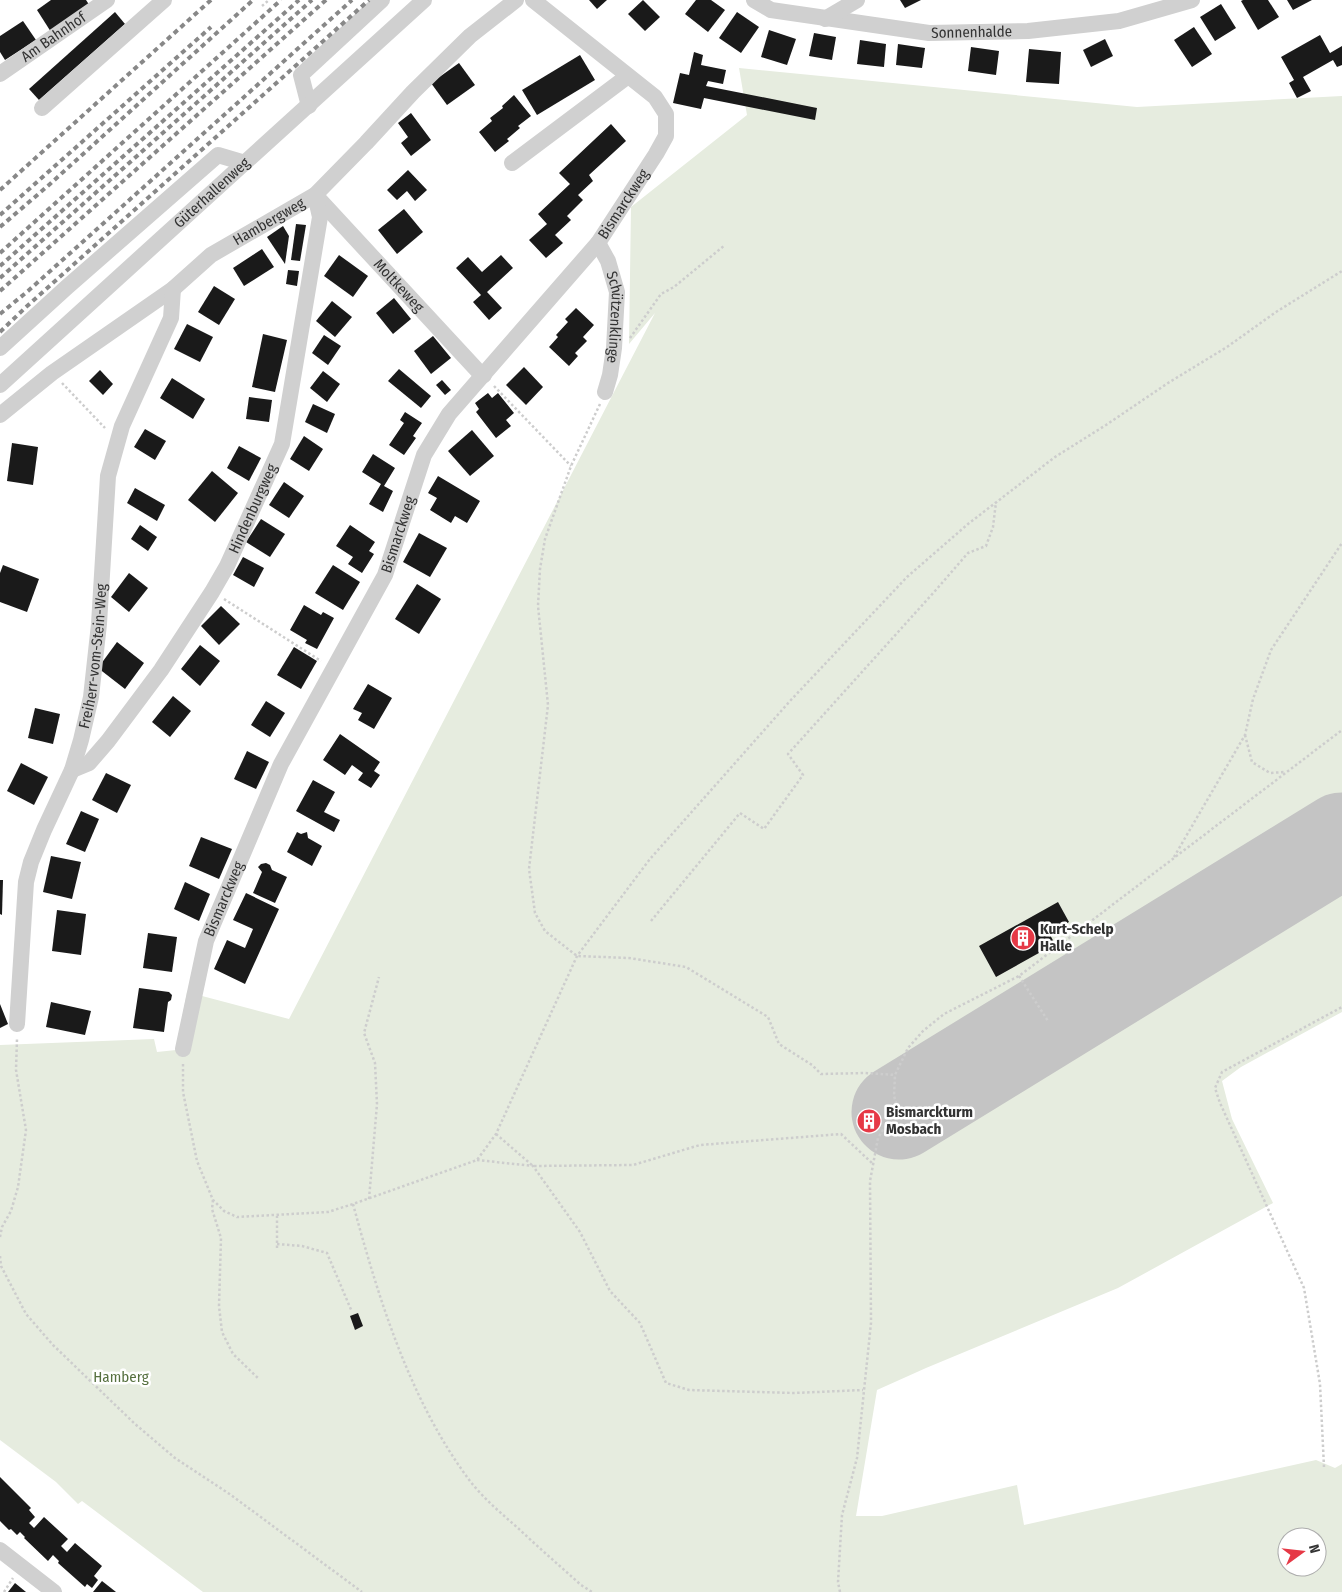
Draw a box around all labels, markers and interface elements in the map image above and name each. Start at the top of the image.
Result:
street label: Am Bahnhof [18,8,90,66]
street label: Sonnenhalde [931,22,1012,42]
street label: Güterhallenweg [170,154,253,232]
street label: Bismarckweg [594,166,653,242]
street label: Hambergweg [230,194,308,249]
street label: Moltkeweg [370,255,428,316]
street label: Schützenklinge [602,269,626,364]
street label: Hindenburgweg [225,461,281,556]
street label: Bismarckweg [377,494,419,575]
street label: Freiherr-vom-Stein-Weg [75,583,110,730]
street label: Bismarckweg [200,859,248,939]
place label: Kurt-Schelp Halle [1040,920,1114,955]
building icon: Kurt-Schelp Halle [1010,925,1036,951]
place label: Bismarckturm Mosbach [886,1103,973,1138]
building icon: Bismarckturm Mosbach [856,1108,882,1134]
park label: Hamberg [93,1368,149,1386]
north arrow [1277,1527,1327,1577]
text: N [1305,1543,1323,1555]

